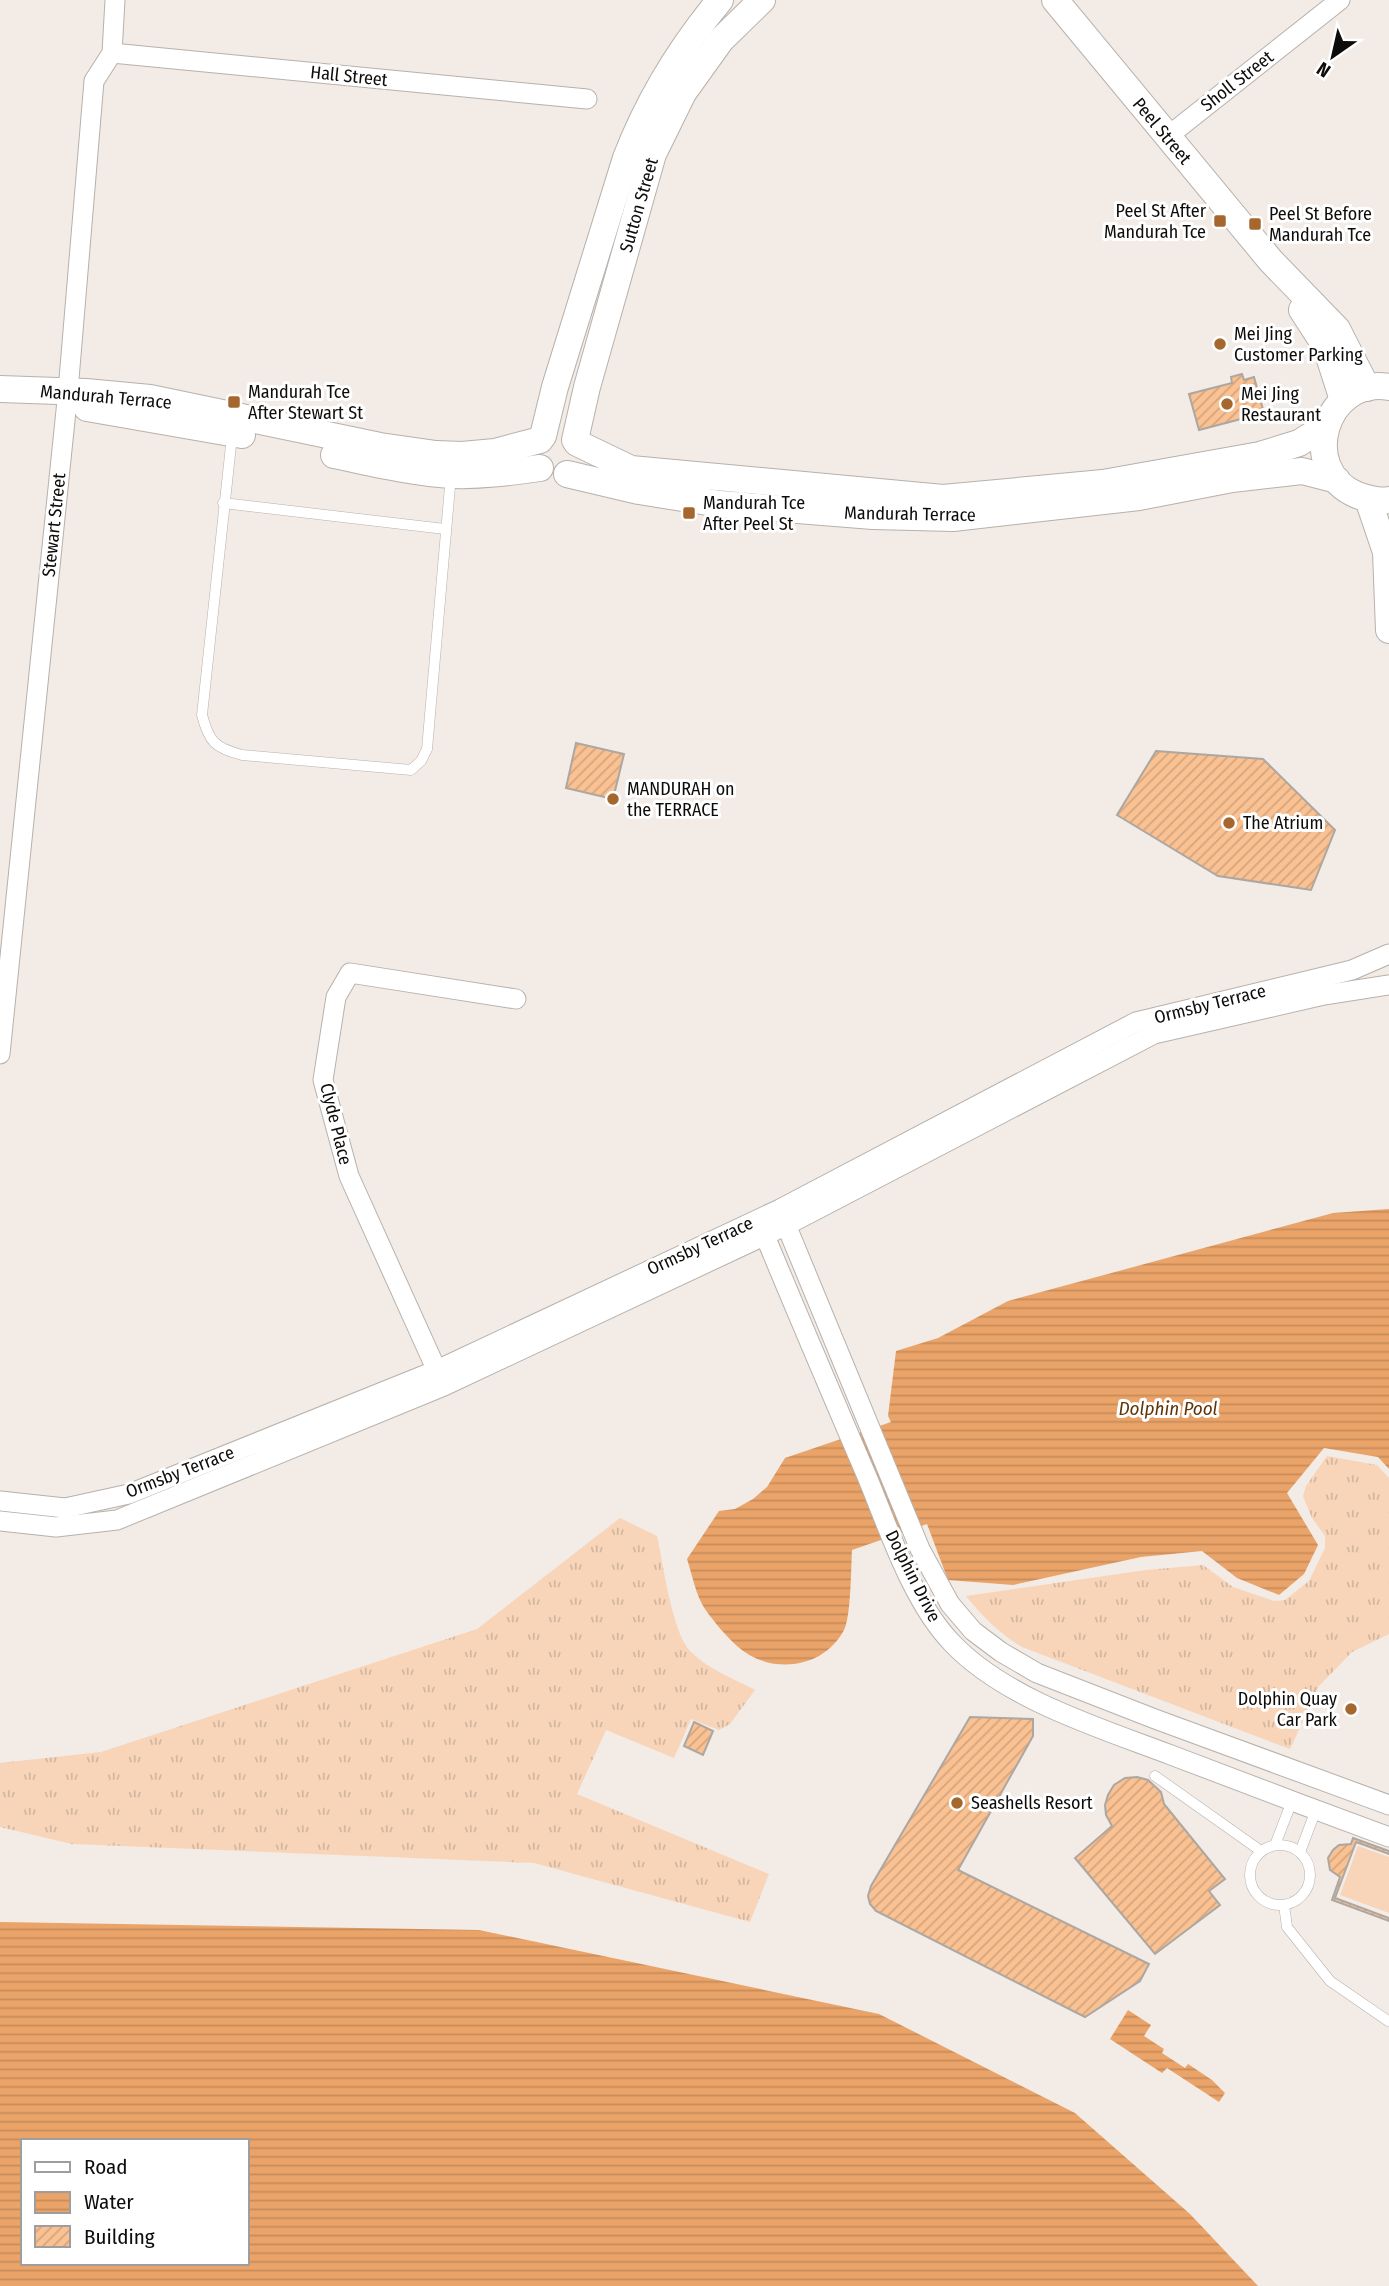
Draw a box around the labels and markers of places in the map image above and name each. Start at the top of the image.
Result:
place label: Peel St After Mandurah Tce [1104,200,1207,243]
place label: Peel St Before Mandurah Tce [1269,203,1372,246]
marker: Peel St After Mandurah Tce [1212,213,1228,229]
marker: Peel St Before Mandurah Tce [1247,216,1263,232]
place label: Mei Jing Customer Parking [1234,323,1363,366]
marker: Mei Jing Customer Parking [1212,336,1228,352]
place label: Mandurah Tce After Stewart St [248,381,363,424]
place label: Mei Jing Restaurant [1241,383,1321,426]
marker: Mandurah Tce After Stewart St [226,394,242,410]
marker: Mei Jing Restaurant [1219,396,1235,412]
place label: Mandurah Tce After Peel St [703,492,805,535]
marker: Mandurah Tce After Peel St [681,505,697,521]
place label: MANDURAH on the TERRACE [627,778,735,821]
marker: MANDURAH on the TERRACE [605,791,621,807]
place label: The Atrium [1243,812,1323,834]
marker: The Atrium [1221,815,1237,831]
place label: Dolphin Quay Car Park [1238,1688,1338,1731]
marker: Dolphin Quay Car Park [1343,1701,1359,1717]
place label: Seashells Resort [971,1792,1093,1814]
marker: Seashells Resort [949,1795,965,1811]

